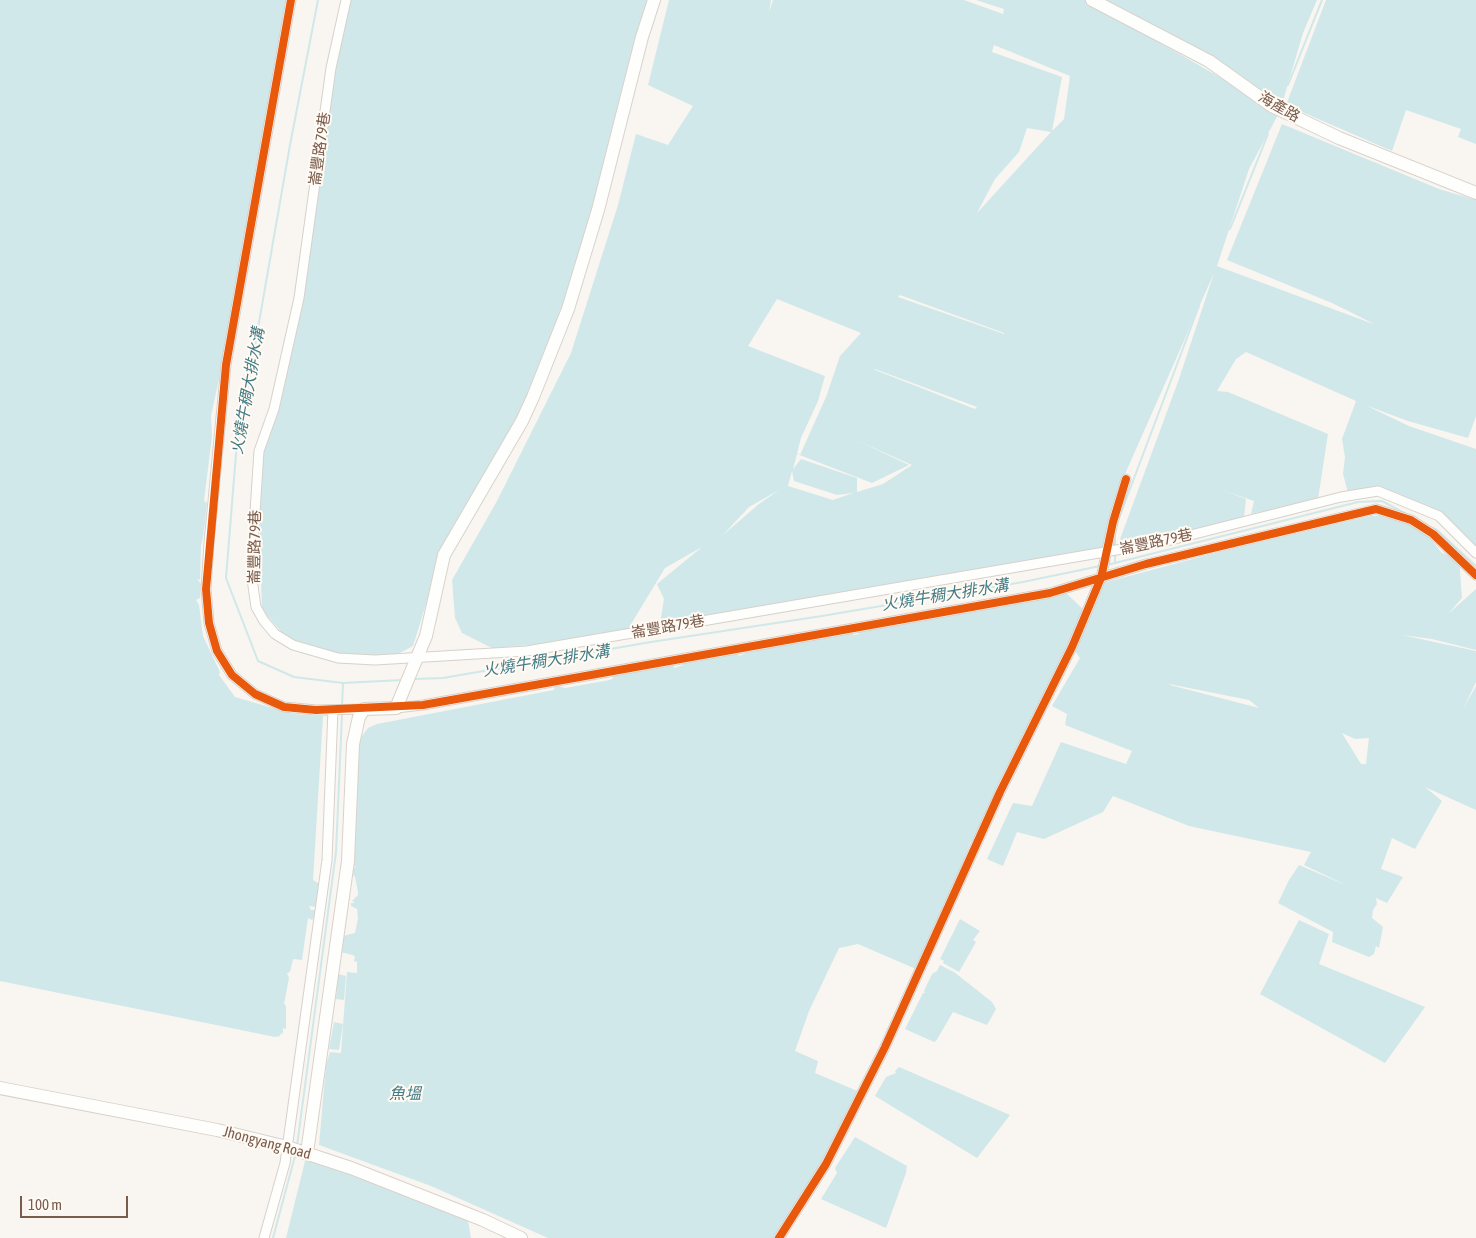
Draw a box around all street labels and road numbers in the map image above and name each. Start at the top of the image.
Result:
street label: 海產路 [1255,88,1303,126]
street label: 崙豐路79巷 [306,111,334,187]
street label: 崙豐路79巷 [245,510,265,584]
street label: 崙豐路79巷 [1118,525,1194,559]
street label: 崙豐路79巷 [630,612,706,642]
street label: Jhongyang Road [221,1123,313,1163]

